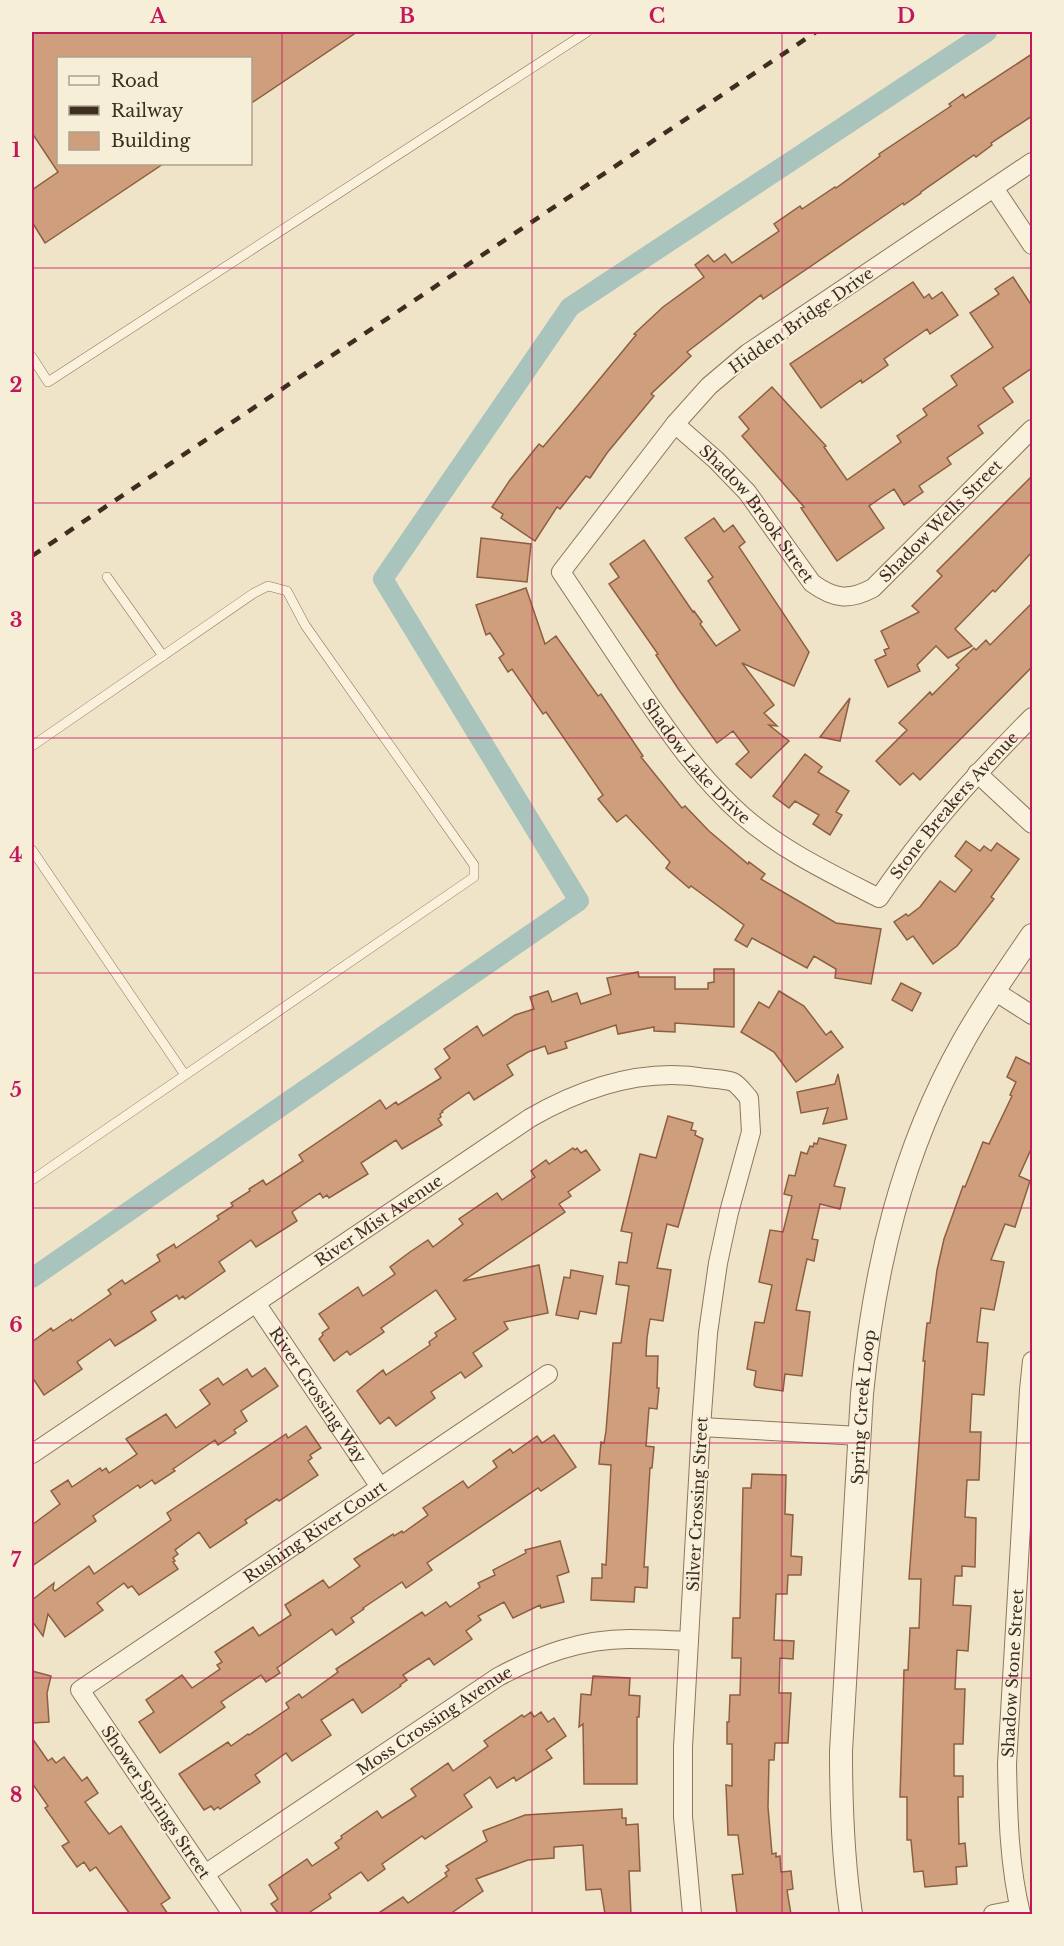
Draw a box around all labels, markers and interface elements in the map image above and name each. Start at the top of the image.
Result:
text: A [149,4,167,28]
text: B [399,4,415,28]
text: C [649,4,665,28]
text: D [897,4,915,28]
legend [57,57,252,165]
text: Road [111,70,159,92]
text: Railway [111,100,184,122]
text: Building [111,130,190,152]
text: 1 [12,138,21,162]
street label: Hidden Bridge Drive [725,263,877,377]
text: 2 [9,373,23,397]
street label: Shadow Brook Street [695,440,818,586]
street label: Shadow Wells Street [875,455,1006,586]
text: 3 [10,608,22,632]
street label: Shadow Lake Drive [638,694,755,828]
street label: Stone Breakers Avenue [885,727,1022,883]
text: 4 [9,843,23,867]
text: 5 [10,1078,22,1102]
street label: River Mist Avenue [311,1170,446,1270]
text: 6 [9,1313,23,1337]
street label: River Crossing Way [265,1323,371,1468]
street label: Spring Creek Loop [847,1328,880,1485]
street label: Silver Crossing Street [682,1416,712,1592]
street label: Rushing River Court [239,1476,390,1587]
text: 7 [11,1548,22,1572]
street label: Shadow Stone Street [997,1588,1027,1758]
street label: Moss Crossing Avenue [353,1661,515,1779]
street label: Shower Springs Street [97,1722,215,1882]
text: 8 [10,1783,22,1807]

